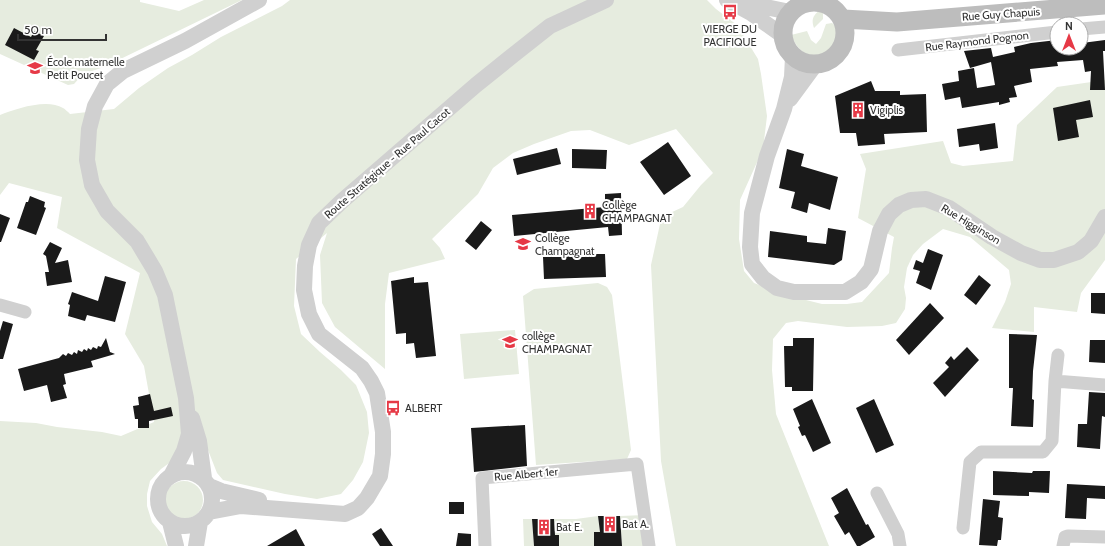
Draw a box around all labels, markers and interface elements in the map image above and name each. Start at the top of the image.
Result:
bus stop icon: VIERGE DU PACIFIQUE [721,3,739,21]
street label: Rue Guy Chapuis [961,4,1041,24]
scale bar [18,16,106,42]
north arrow [1049,16,1089,56]
text: N [1065,19,1073,33]
text: 50 m [24,22,52,37]
place label: VIERGE DU PACIFIQUE [703,22,757,49]
street label: Rue Raymond Pognon [925,28,1029,54]
place label: École maternelle Petit Poucet [47,55,125,82]
school or university icon: École maternelle Petit Poucet [26,59,44,77]
building icon: Vigiplis [849,101,867,119]
place label: Vigiplis [870,103,904,117]
street label: Route Stratégique - Rue Paul Cacot [321,104,453,222]
place label: Collège CHAMPAGNAT [602,198,672,225]
street label: Rue Higginson [939,201,1003,247]
building icon: Collège CHAMPAGNAT [581,202,599,220]
place label: Collège Champagnat [535,231,595,258]
school or university icon: Collège Champagnat [514,235,532,253]
place label: collège CHAMPAGNAT [522,329,592,356]
school or university icon: collège CHAMPAGNAT [501,333,519,351]
bus stop icon: ALBERT [384,399,402,417]
place label: ALBERT [405,401,442,415]
street label: Rue Albert 1er [494,464,559,484]
building icon: Bat A. [601,515,619,533]
place label: Bat A. [622,517,649,531]
building icon: Bat E. [535,518,553,536]
place label: Bat E. [556,520,582,534]

